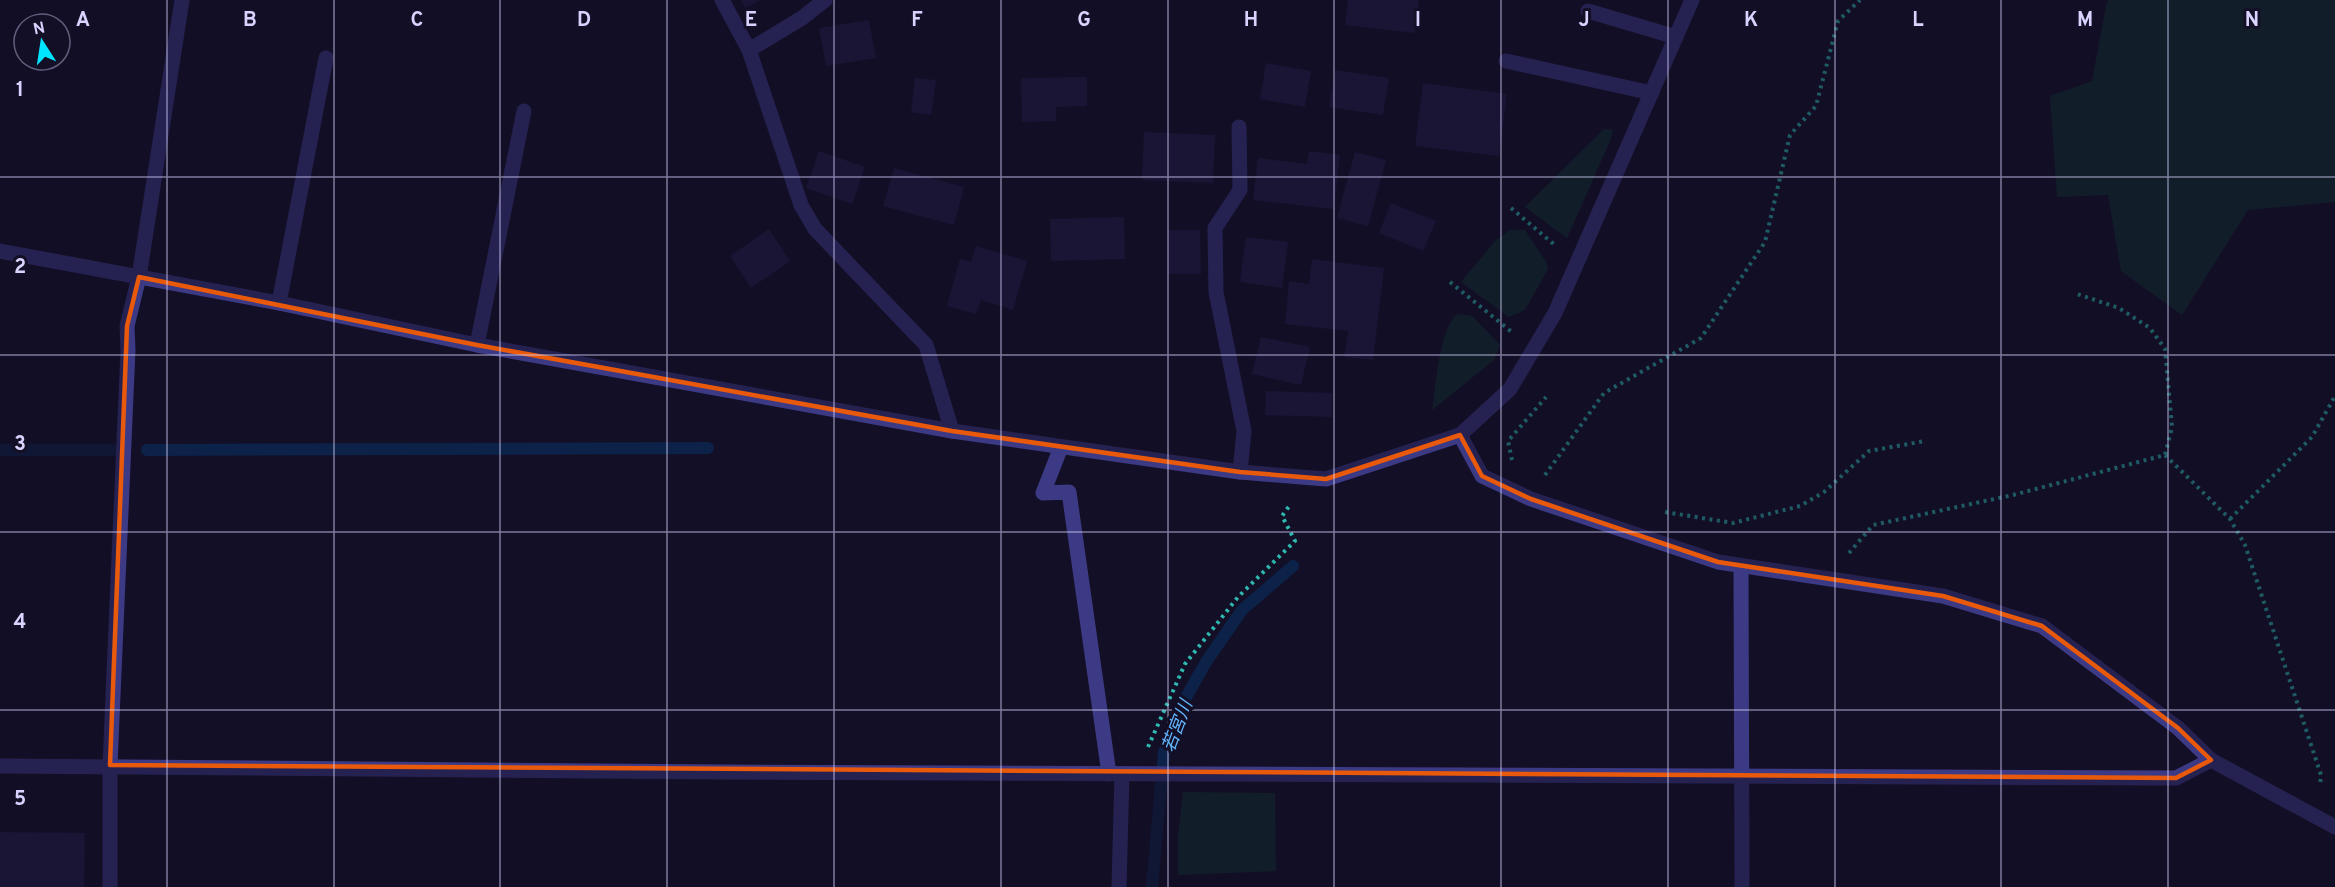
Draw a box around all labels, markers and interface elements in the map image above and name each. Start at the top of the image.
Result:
text: A [76,8,90,34]
text: B [243,8,257,34]
text: C [411,8,423,34]
text: D [577,8,591,34]
text: E [745,8,757,34]
text: F [911,8,923,34]
text: G [1077,8,1091,34]
text: H [1244,8,1258,34]
text: I [1415,8,1421,34]
text: J [1578,8,1590,34]
text: K [1744,8,1758,34]
text: L [1912,8,1924,34]
text: M [2077,8,2093,34]
text: N [2245,8,2259,34]
north arrow [12,12,72,72]
text: N [32,18,47,40]
text: 1 [16,78,24,104]
text: 2 [14,255,26,281]
text: 3 [14,432,26,458]
text: 4 [14,610,26,636]
water label: 若宮川 [1158,695,1200,756]
text: 5 [14,787,26,813]

